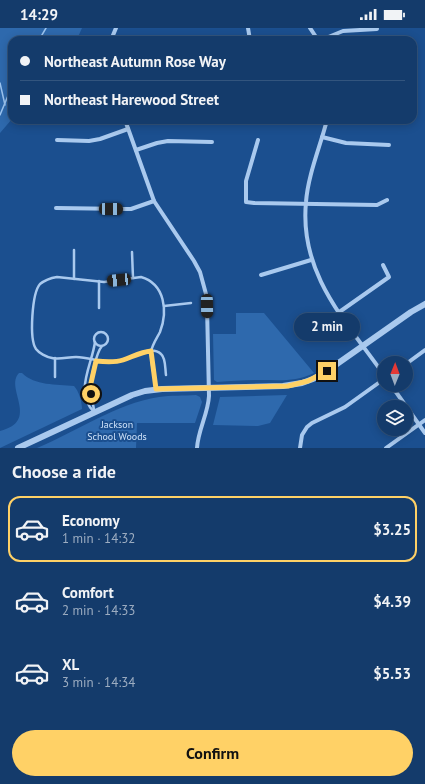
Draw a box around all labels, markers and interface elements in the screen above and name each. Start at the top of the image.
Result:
text: 14:29 [20,5,58,24]
text: Northeast Autumn Rose Way [44,52,226,71]
text: Northeast Harewood Street [44,90,219,109]
car [99,203,123,215]
car [106,273,132,287]
car [201,294,213,318]
callout: 2 min [294,313,360,341]
text: 2 min [311,318,343,335]
north arrow [377,356,413,392]
map controls [377,356,413,436]
route end [318,362,336,380]
route start [82,385,100,403]
button: layers [377,400,413,436]
park label: Jackson School Woods [87,418,147,443]
text: Choose a ride [12,460,116,483]
icon: car [14,511,50,547]
text: Economy [62,511,120,530]
text: $3.25 [373,520,411,539]
text: 1 min · 14:32 [62,530,135,547]
icon: car [14,583,50,619]
text: Comfort [62,583,114,602]
text: $4.39 [373,592,411,611]
text: 2 min · 14:33 [62,602,135,619]
icon: car [14,655,50,691]
text: XL [62,655,79,674]
text: $5.53 [373,664,411,683]
text: 3 min · 14:34 [62,674,135,691]
button: Confirm [12,730,413,776]

